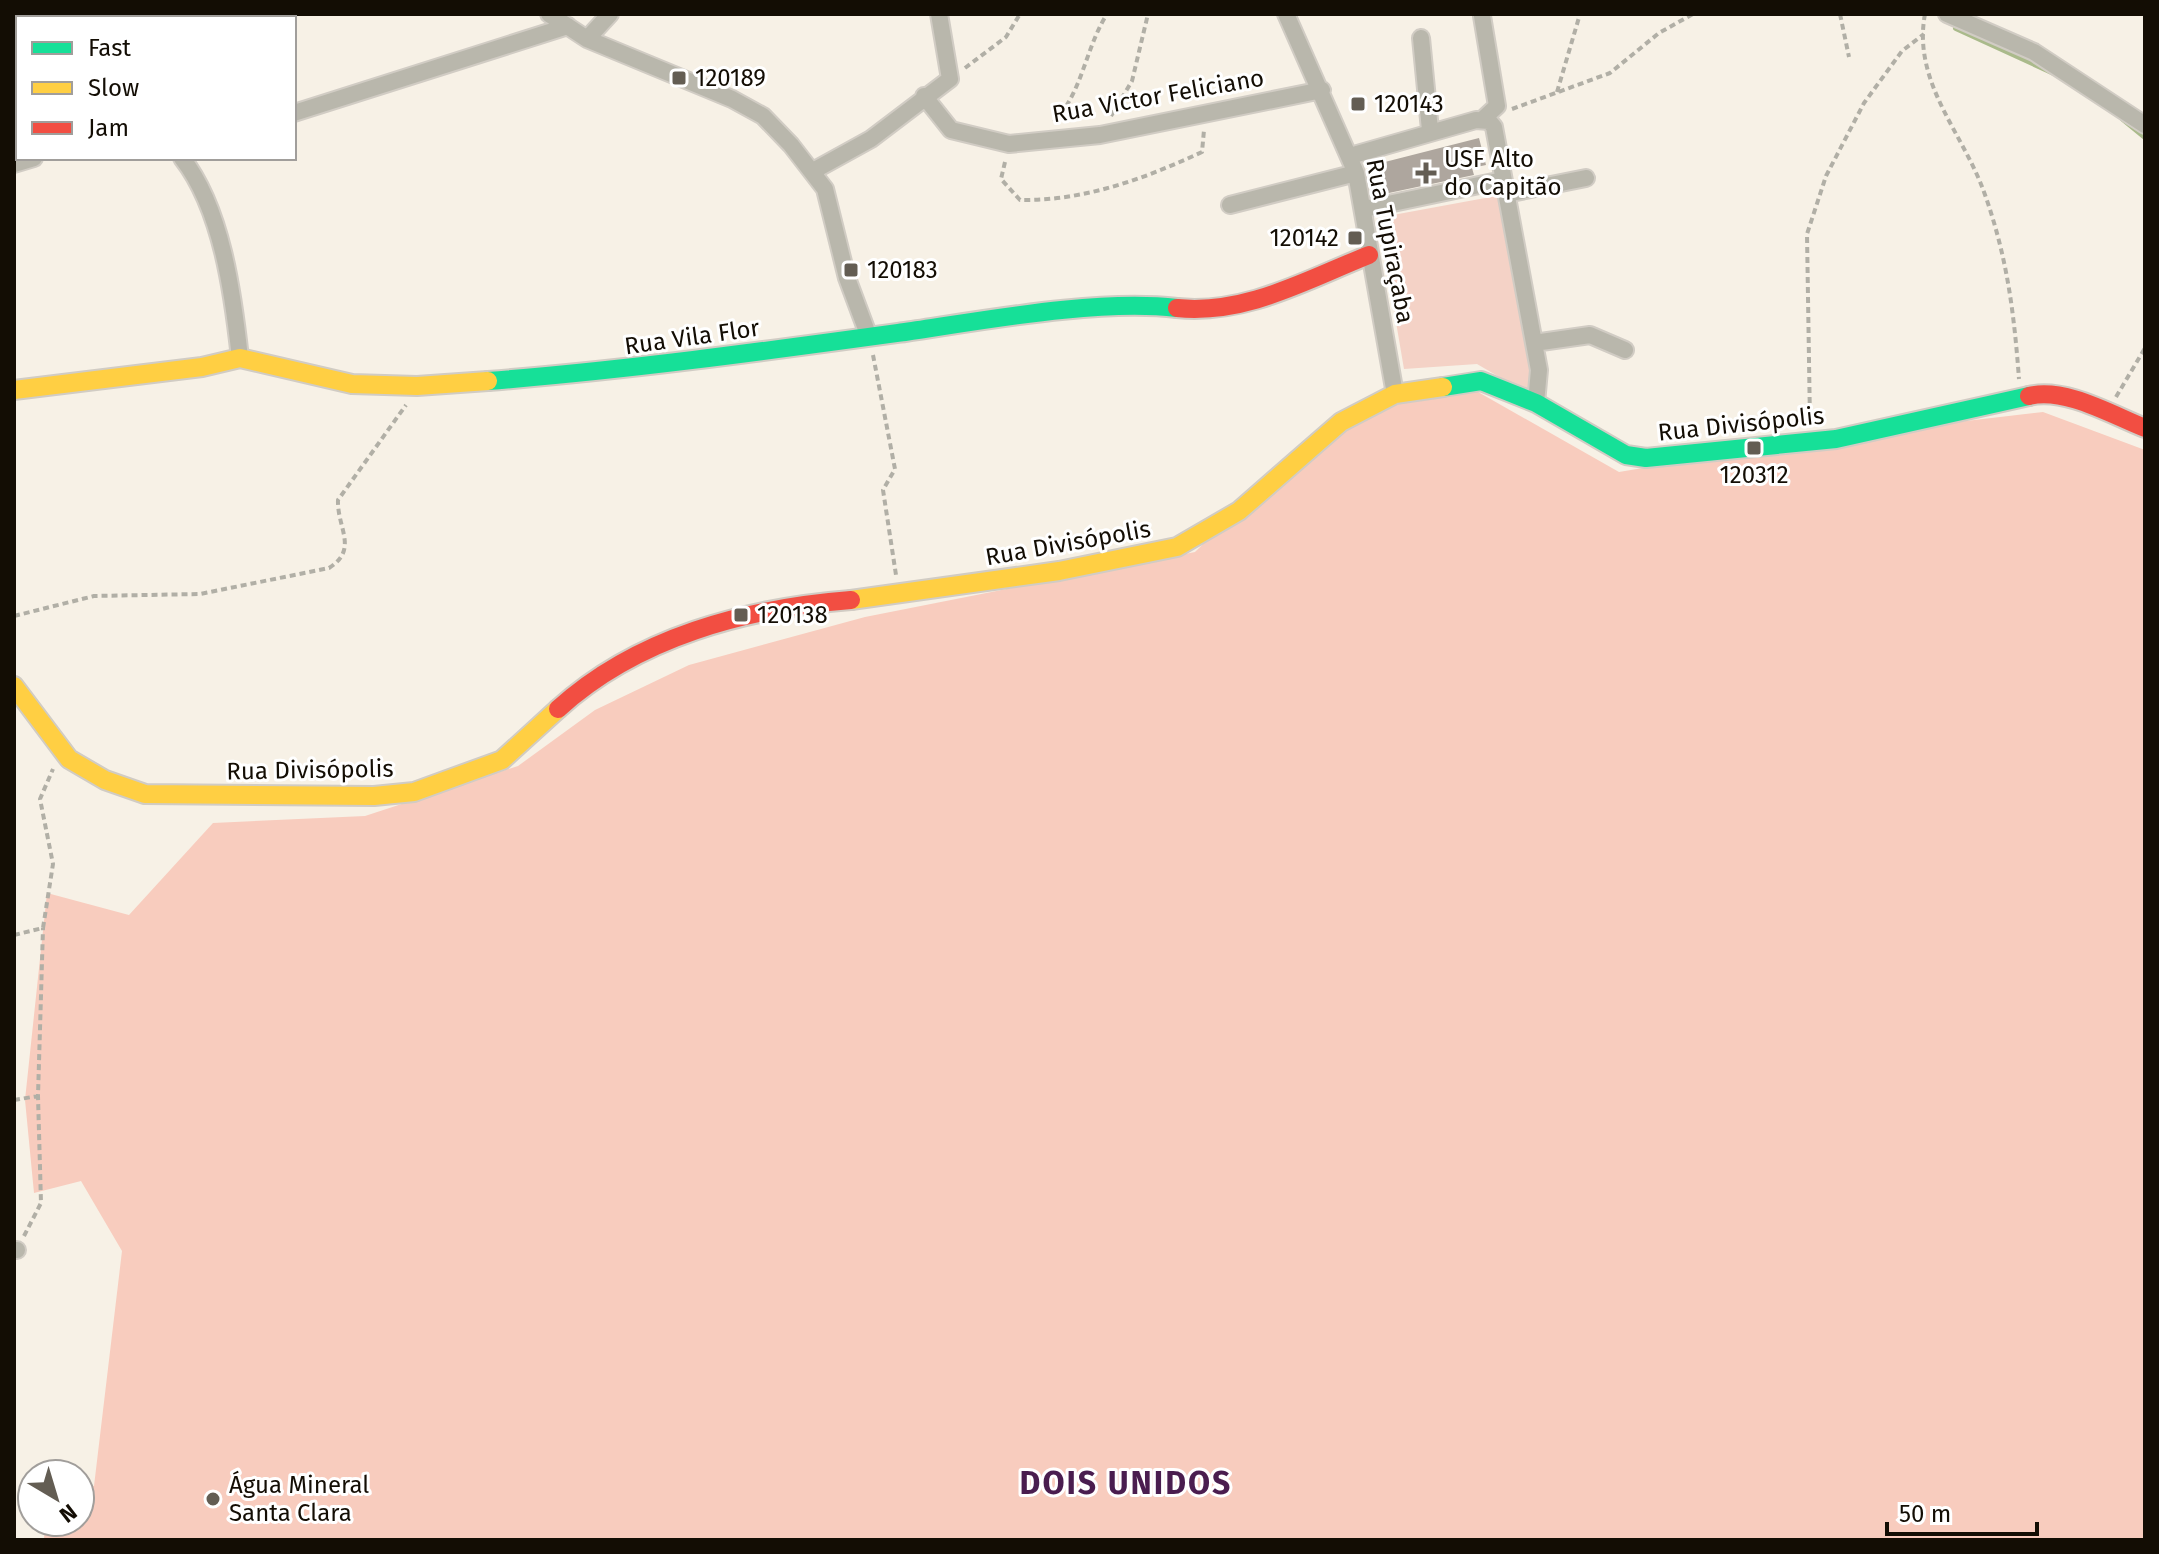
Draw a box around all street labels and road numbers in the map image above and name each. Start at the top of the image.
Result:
street label: Rua Victor Feliciano [1050,64,1266,128]
street label: Rua Tupiraçaba [1360,156,1420,326]
street label: Rua Vila Flor [623,314,762,360]
street label: Rua Divisópolis [1656,401,1826,447]
street label: Rua Divisópolis [983,515,1153,571]
street label: Rua Divisópolis [226,755,394,785]

